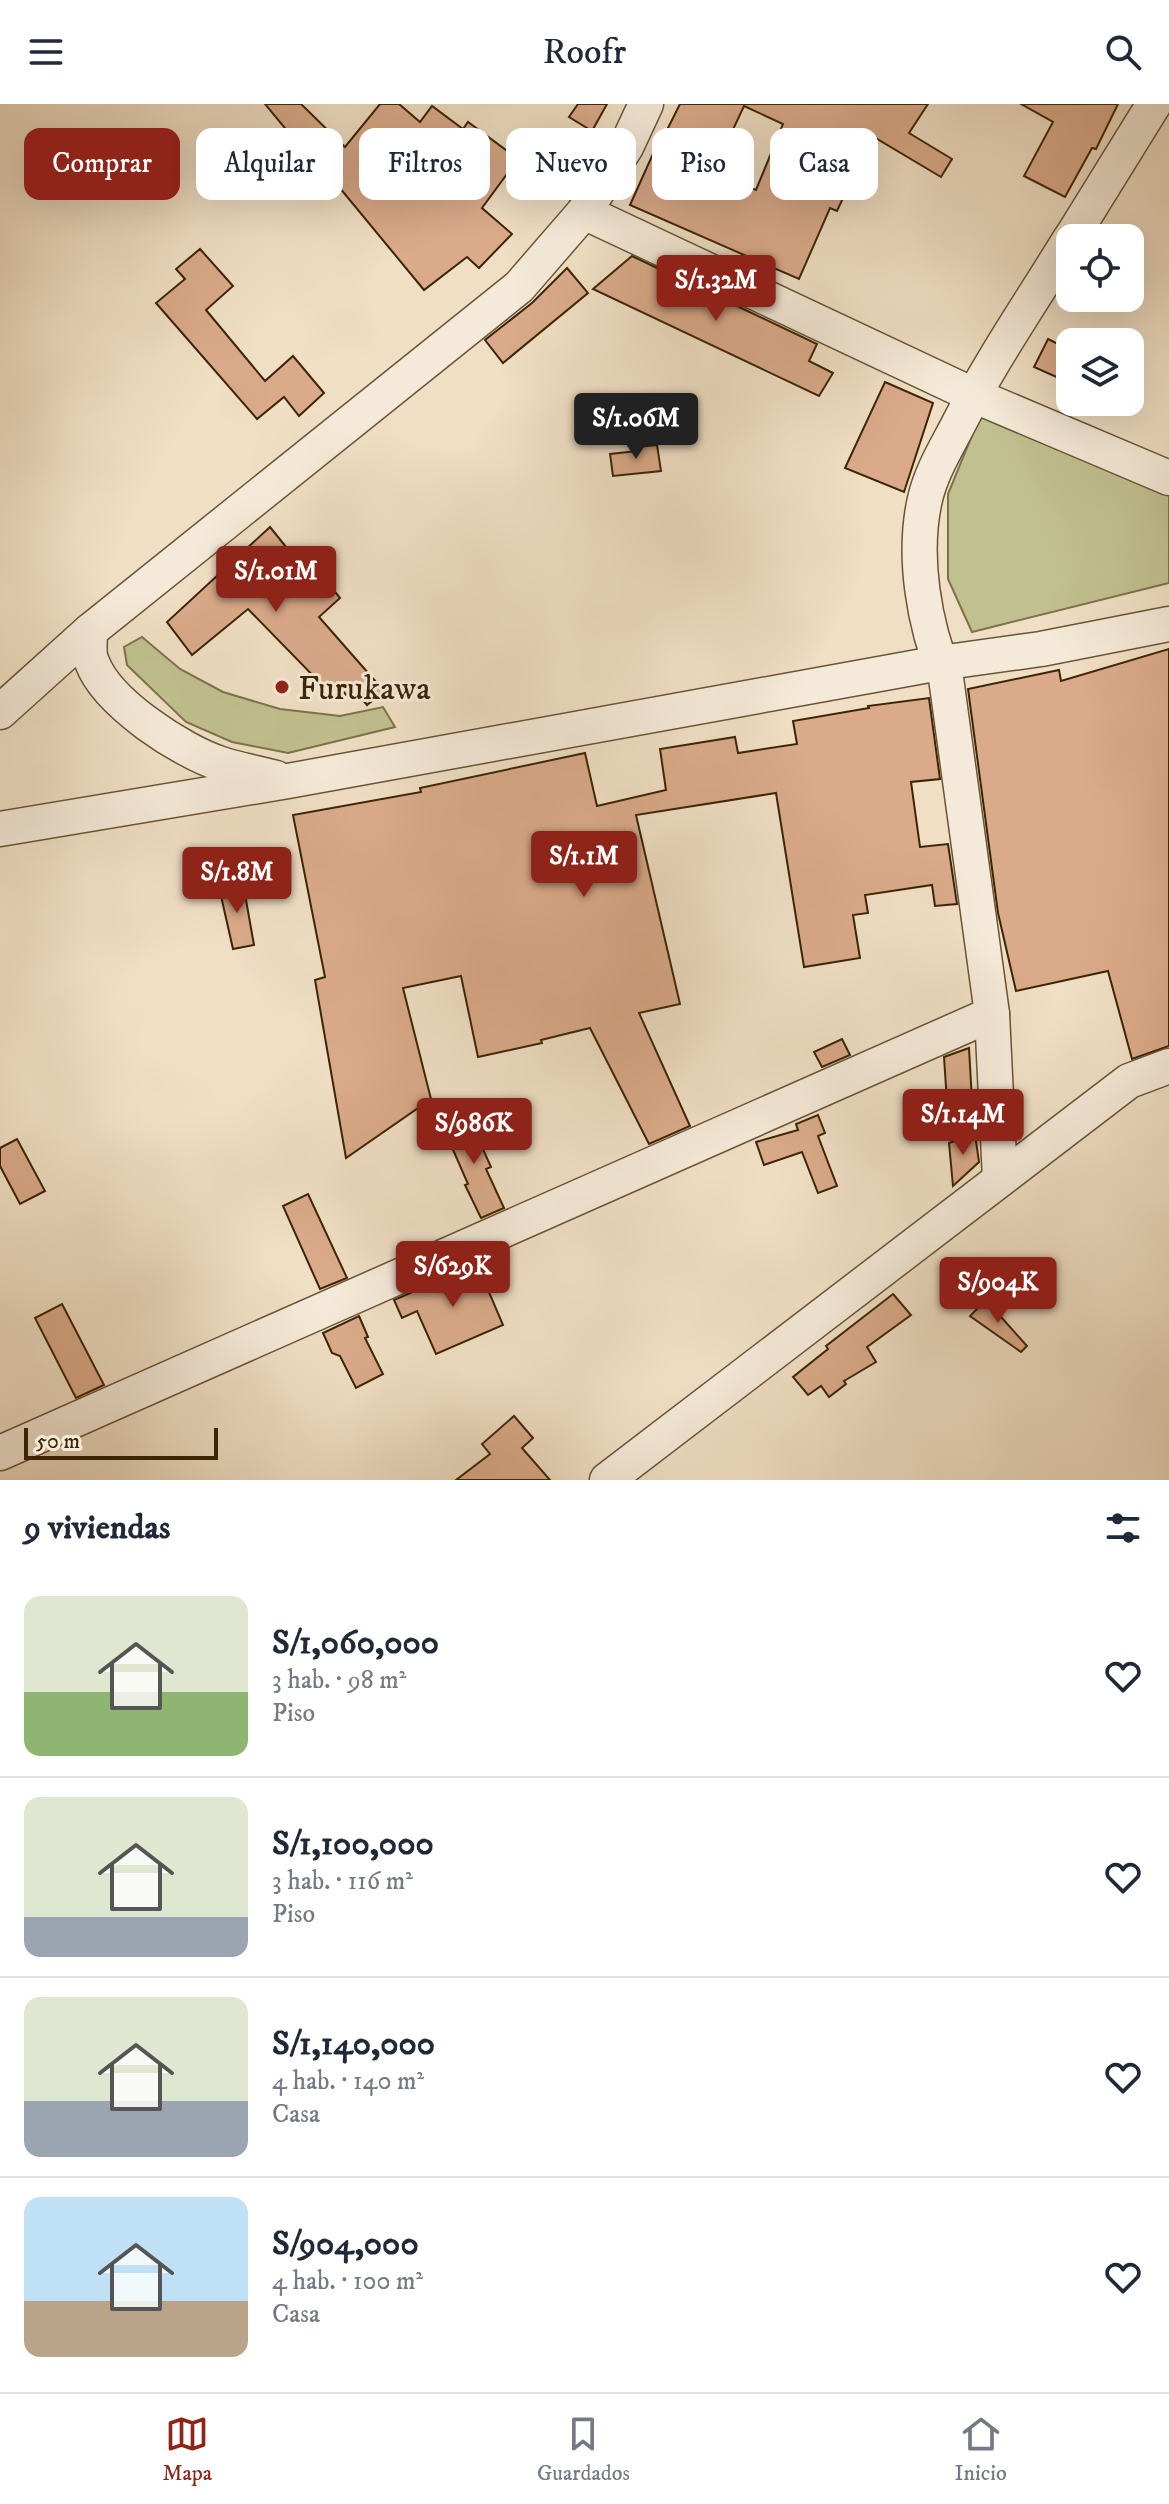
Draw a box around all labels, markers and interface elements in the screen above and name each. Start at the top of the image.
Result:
icon: menu [24,30,68,74]
text: Roofr [543,30,626,75]
icon: search [1101,30,1145,74]
chip: Comprar [24,128,180,200]
chip: Alquilar [196,128,343,200]
chip: Filtros [359,128,490,200]
chip: Nuevo [506,128,636,200]
chip: Piso [652,128,754,200]
chip: Casa [770,128,878,200]
map controls [1056,224,1144,416]
button: locate [1056,224,1144,312]
pin: S/1.32M [642,255,790,323]
text: S/1.32M [675,264,757,297]
button: layers [1056,328,1144,416]
pin: S/1.06M [562,393,710,461]
text: S/1.06M [592,402,680,435]
pin: S/1.01M [202,546,350,614]
text: S/1.01M [234,555,318,588]
place label: Furukawa [298,668,431,710]
marker: Furukawa [273,678,291,696]
pin: S/1.1M [519,831,649,899]
text: S/1.1M [549,840,619,873]
pin: S/1.8M [172,847,302,915]
text: S/1.8M [200,856,274,889]
pin: S/1.14M [889,1089,1037,1157]
pin: S/986K [409,1098,539,1166]
text: S/1.14M [921,1098,1005,1131]
text: S/986K [435,1107,513,1140]
pin: S/629K [388,1241,518,1309]
text: S/629K [414,1250,492,1283]
pin: S/904K [933,1257,1063,1325]
text: S/904K [958,1266,1038,1299]
scale bar [24,1424,218,1460]
text: 50 m [36,1428,80,1455]
icon: filters [1101,1506,1145,1550]
text: 9 viviendas [24,1507,170,1549]
text: S/1,060,000 [272,1622,439,1664]
icon: home [88,1628,184,1724]
icon: heart [1101,1654,1145,1698]
text: 3 hab. · 98 m² [272,1664,406,1697]
text: Piso [272,1697,315,1730]
text: S/1,100,000 [272,1823,434,1865]
icon: home [88,1829,184,1925]
icon: heart [1101,1855,1145,1899]
text: 3 hab. · 116 m² [272,1865,413,1898]
text: Piso [272,1898,315,1931]
text: S/1,140,000 [272,2023,435,2065]
icon: home [88,2029,184,2125]
icon: heart [1101,2055,1145,2099]
text: 4 hab. · 140 m² [272,2065,424,2098]
text: Casa [272,2098,320,2131]
text: S/904,000 [272,2223,419,2265]
icon: home [88,2229,184,2325]
icon: heart [1101,2255,1145,2299]
text: 4 hab. · 100 m² [272,2265,423,2298]
text: Casa [272,2298,320,2331]
tab: Mapa [162,2412,212,2487]
tab: Guardados [537,2412,630,2487]
tab: Inicio [955,2412,1007,2487]

